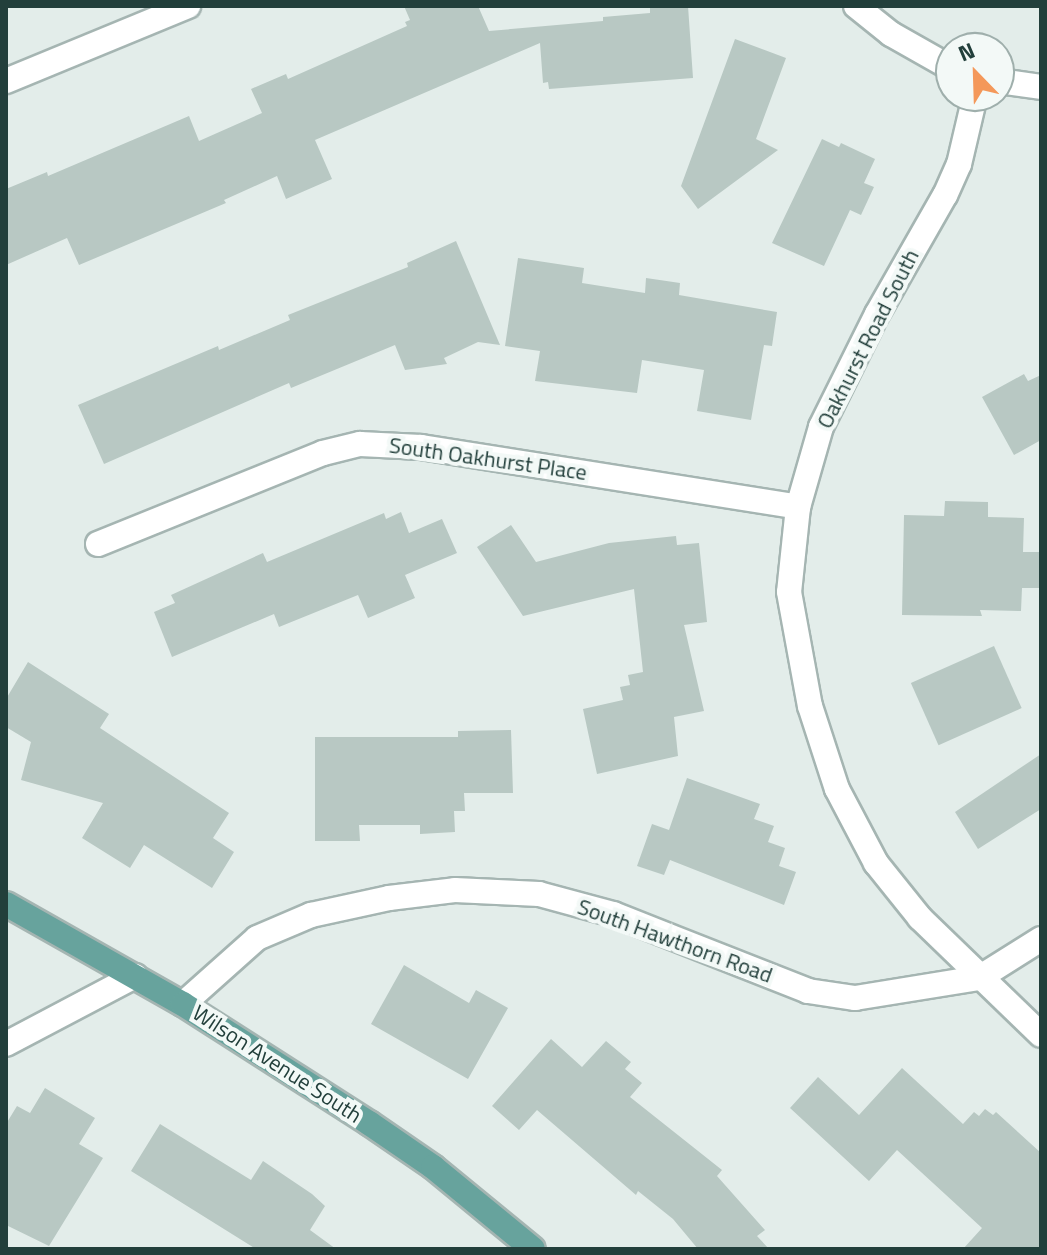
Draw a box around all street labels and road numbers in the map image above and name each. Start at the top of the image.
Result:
street label: Oakhurst Road South [811,245,925,433]
street label: South Oakhurst Place [387,432,589,486]
street label: South Hawthorn Road [574,893,776,989]
street label: Wilson Avenue South [187,999,367,1129]

